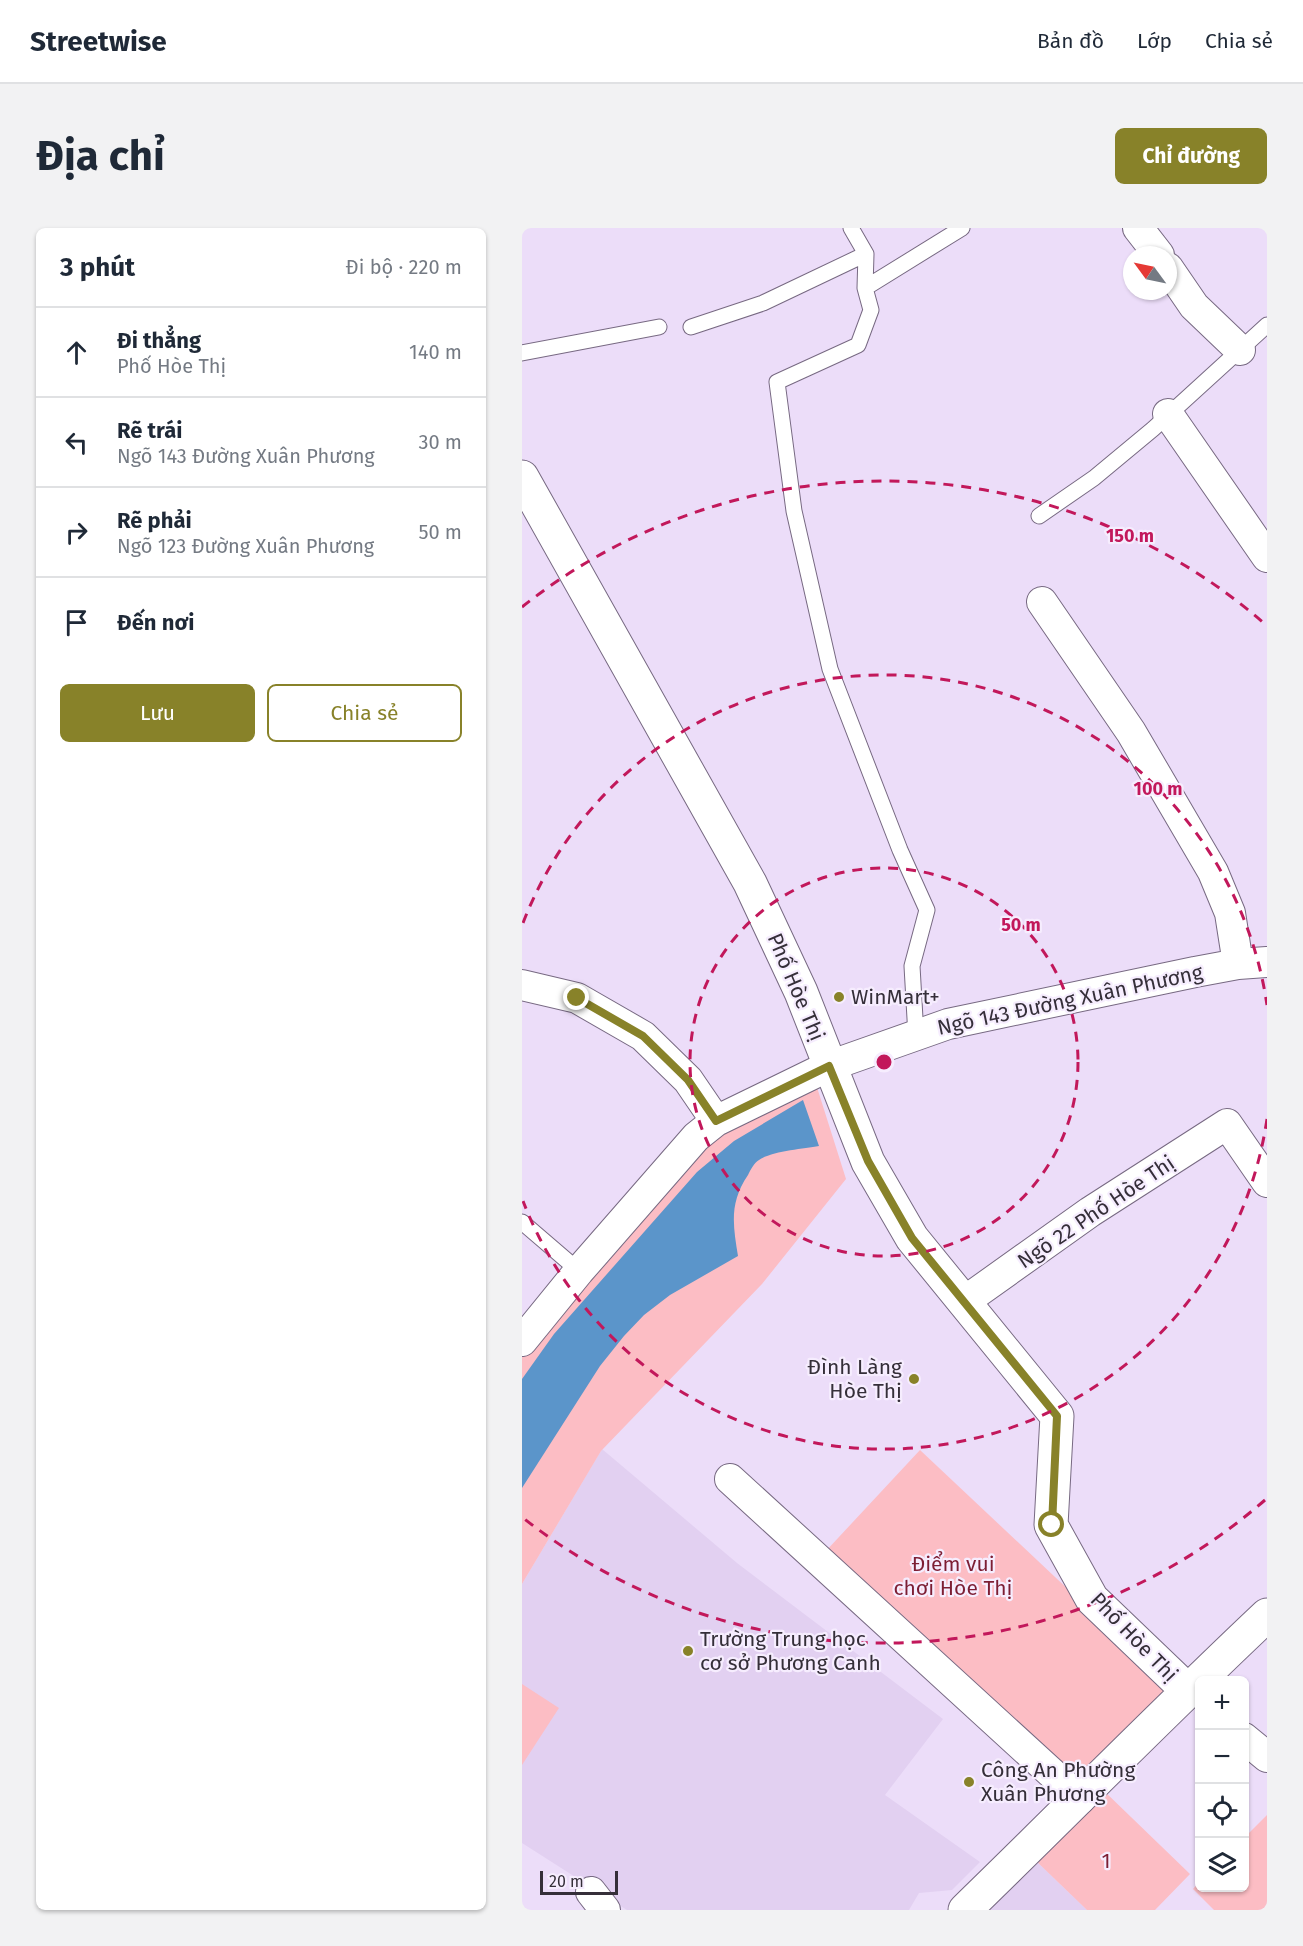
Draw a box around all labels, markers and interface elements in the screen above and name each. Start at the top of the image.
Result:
text: Streetwise [30,25,167,58]
text: Bản đồ [1037,28,1104,54]
text: Lớp [1137,28,1172,54]
text: Chia sẻ [1205,28,1273,54]
button: Chỉ đường [1115,128,1267,184]
text: Địa chỉ [36,131,165,181]
north arrow [1123,246,1177,300]
text: 3 phút [60,252,135,283]
text: Đi bộ · 220 m [346,255,462,279]
text: Đi thẳng [117,327,201,354]
icon: ahead [60,336,93,369]
text: 140 m [409,340,462,364]
text: Phố Hòe Thị [117,354,226,378]
text: Rẽ trái [117,417,182,444]
icon: left [60,426,93,459]
text: 30 m [418,430,462,454]
text: Ngõ 143 Đường Xuân Phương [117,444,375,468]
text: Rẽ phải [117,507,192,534]
icon: right [60,516,93,549]
text: 50 m [418,520,462,544]
text: 150 m [1106,525,1154,547]
text: Ngõ 123 Đường Xuân Phương [117,534,374,558]
icon: arrive [60,606,93,639]
text: Đến nơi [117,609,194,636]
button: Lưu [60,684,255,742]
button: Chia sẻ [267,684,462,742]
text: 100 m [1134,778,1182,800]
text: 50 m [1001,914,1041,936]
street label: Phố Hòe Thị [762,929,830,1045]
street label: Ngõ 143 Đường Xuân Phương [935,959,1205,1041]
route end [563,984,589,1010]
place label: WinMart+ [851,984,940,1010]
marker: WinMart+ [832,990,846,1004]
centre of rings [874,1052,894,1072]
street label: Ngõ 22 Phố Hòe Thị [1013,1150,1179,1274]
place label: Đình Làng Hòe Thị [807,1354,902,1404]
marker: Đình Làng Hòe Thị [907,1372,921,1386]
route start [1038,1511,1064,1537]
park label: Điểm vui chơi Hòe Thị [894,1550,1012,1601]
street label: Phố Hòe Thị [1085,1587,1183,1687]
place label: Trường Trung học cơ sở Phương Canh [700,1626,881,1676]
marker: Trường Trung học cơ sở Phương Canh [681,1644,695,1658]
map controls [1195,1676,1249,1892]
button: + [1195,1676,1249,1730]
button: − [1195,1730,1249,1784]
place label: Công An Phường Xuân Phương [981,1757,1135,1807]
marker: Công An Phường Xuân Phương [962,1775,976,1789]
button: locate [1195,1784,1249,1838]
button: layers [1195,1838,1249,1892]
park label: 1 [1101,1848,1111,1874]
scale bar [540,1868,618,1896]
text: 20 m [549,1872,584,1891]

